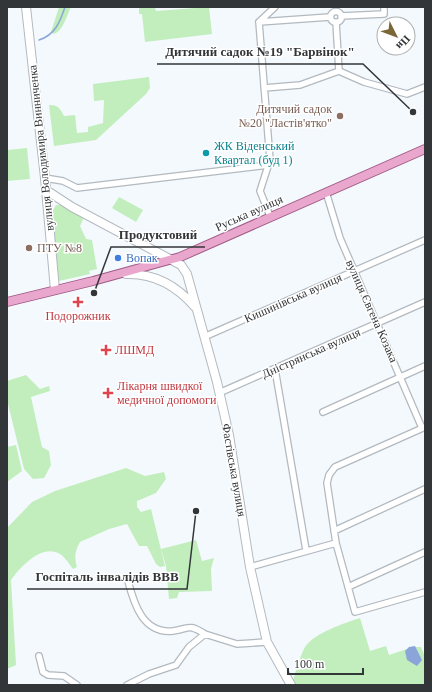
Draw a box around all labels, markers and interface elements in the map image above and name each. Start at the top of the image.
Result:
north arrow [376,16,416,56]
text: Пн [394,33,413,53]
callout: Дитячий садок №19 "Барвінок" [157,39,363,64]
text: Дитячий садок №19 "Барвінок" [165,44,355,59]
street label: вулиця Володимира Винниченка [25,64,57,232]
place label: Дитячий садок №20 "Ластів'ятко" [239,102,332,130]
marker: Дитячий садок №20 "Ластів'ятко" [335,111,345,121]
place label: ЖК Віденський Квартал (буд 1) [214,139,295,167]
marker: ЖК Віденський Квартал (буд 1) [201,148,211,158]
street label: Руська вулиця [213,192,285,234]
callout: Продуктовий [111,222,205,247]
text: Продуктовий [119,227,198,242]
place label: ПТУ №8 [37,241,82,255]
marker: ПТУ №8 [24,243,34,253]
place label: Вопак [126,251,158,265]
marker: Вопак [113,253,123,263]
street label: вулиця Євгена Козака [343,257,401,365]
street label: Кишинівська вулиця [242,270,344,326]
marker: Подорожник [73,297,83,307]
place label: Подорожник [45,309,111,323]
street label: Дністрянська вулиця [260,325,363,381]
place label: ЛШМД [115,343,154,357]
marker: ЛШМД [100,344,112,356]
place label: Лікарня швидкої медичної допомоги [117,379,217,407]
marker: Лікарня швидкої медичної допомоги [102,387,114,399]
street label: Фастівська вулиця [219,422,249,518]
callout: Госпіталь інвалідів ВВВ [27,564,187,589]
text: Госпіталь інвалідів ВВВ [35,569,179,584]
scale bar [288,650,363,676]
text: 100 m [294,657,325,671]

